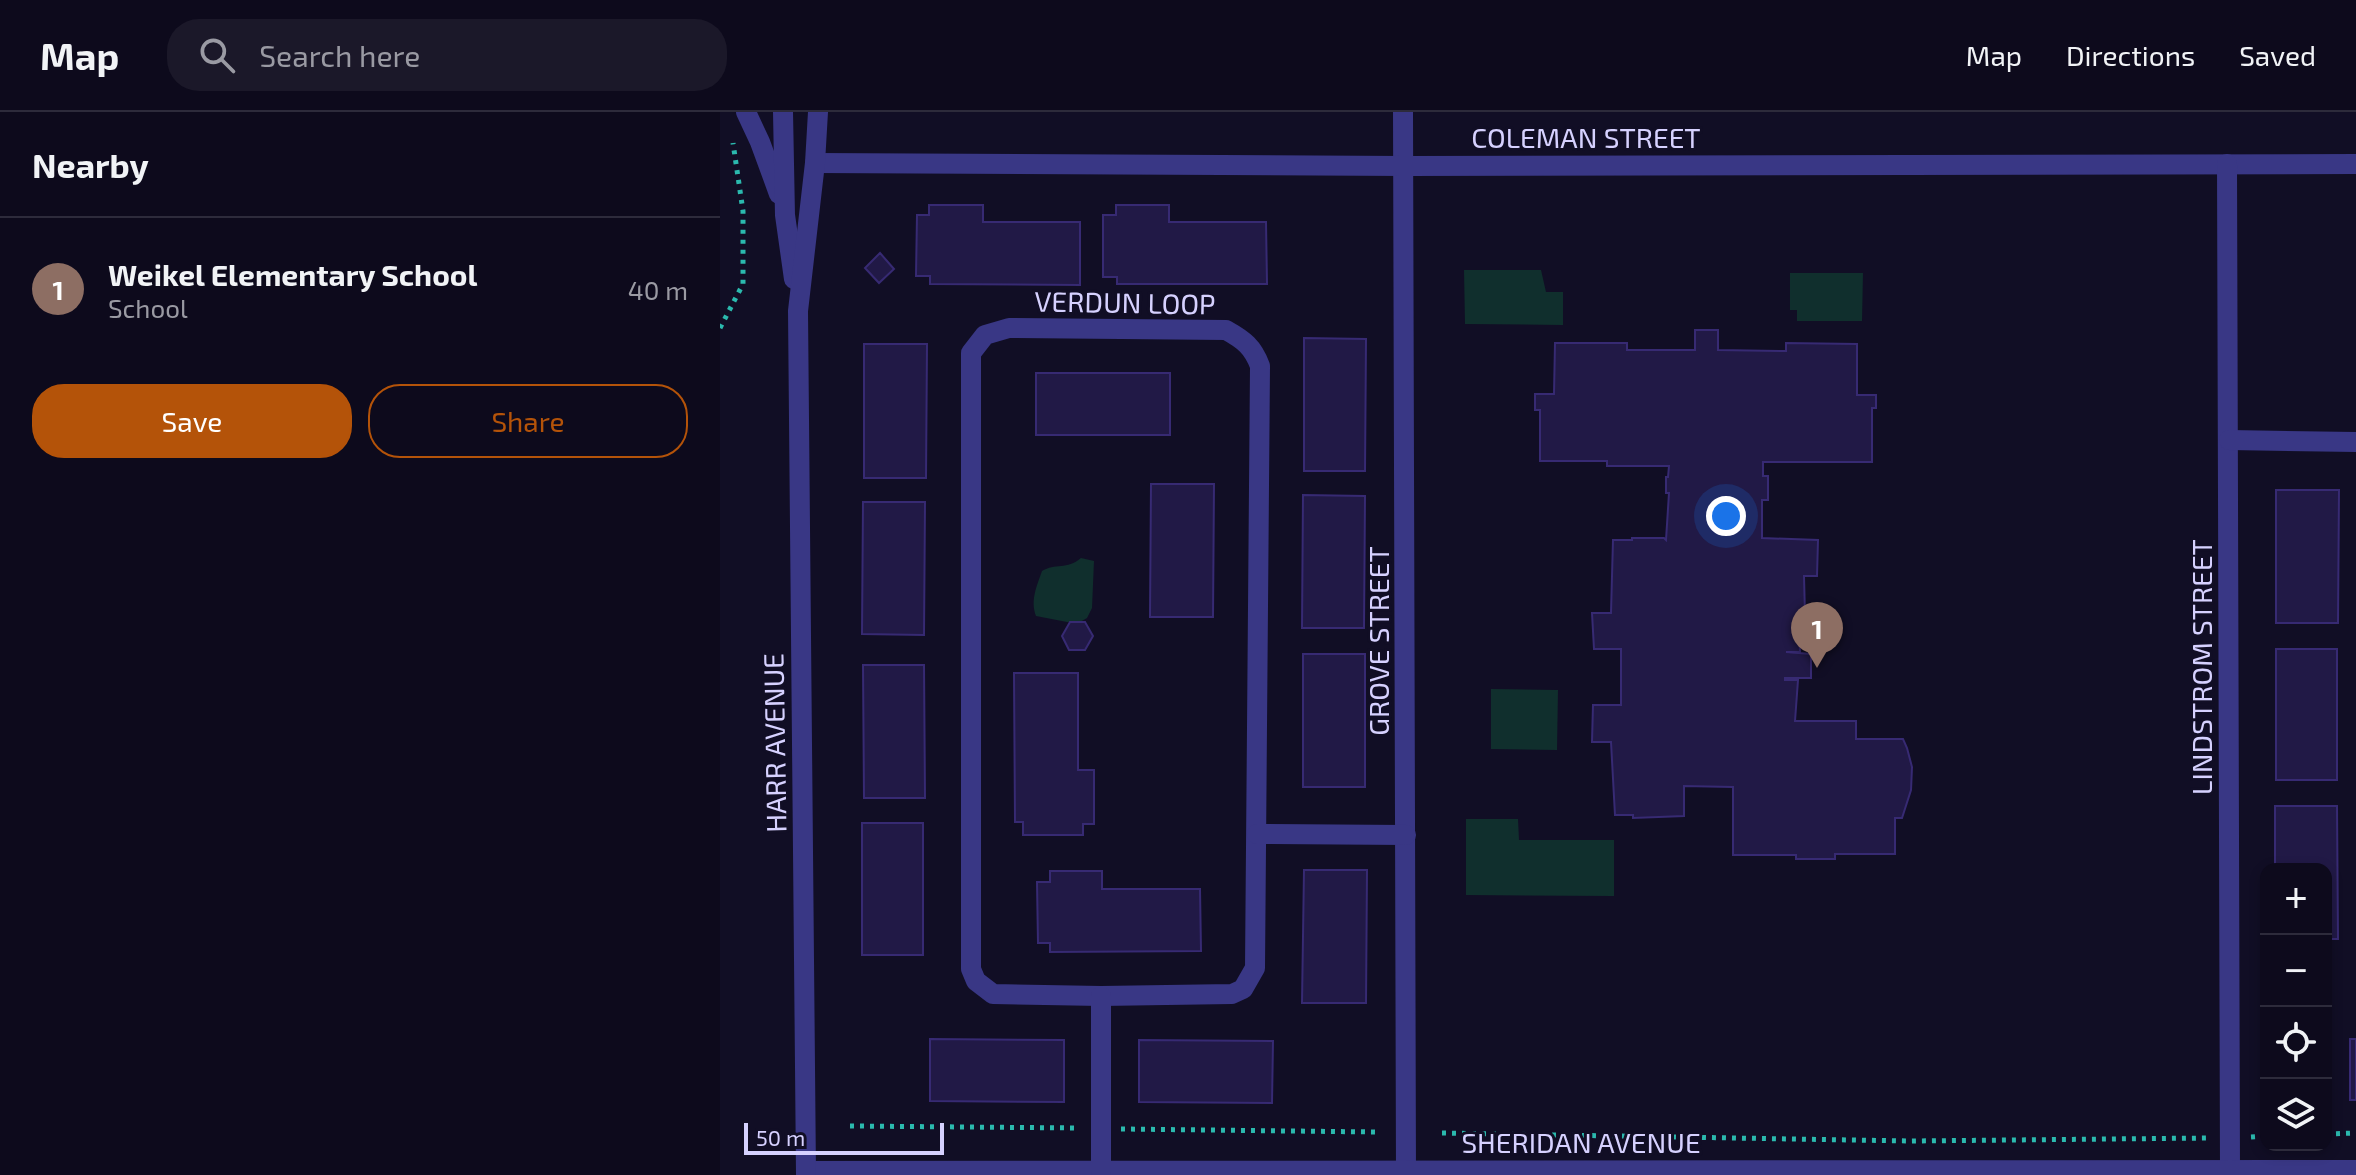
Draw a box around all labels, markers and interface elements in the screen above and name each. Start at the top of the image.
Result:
search box [167,19,727,91]
text: Map [40,32,119,78]
icon: search [195,33,239,77]
text: Search here [259,37,420,73]
text: Map [1966,38,2022,72]
text: Directions [2066,38,2195,72]
text: Saved [2239,38,2316,72]
street label: COLEMAN STREET [1471,120,1701,154]
text: Nearby [32,144,149,185]
text: Weikel Elementary School [108,256,477,292]
text: 1 [52,274,64,305]
text: 40 m [628,274,688,305]
street label: VERDUN LOOP [1034,283,1216,321]
text: School [108,292,188,323]
button: Save [32,384,352,458]
button: Share [368,384,688,458]
your location [1706,496,1746,536]
street label: LINDSTROM STREET [2184,539,2218,795]
street label: GROVE STREET [1361,546,1395,736]
pin: 1 [1791,602,1843,668]
street label: HARR AVENUE [755,653,793,833]
map controls [2260,863,2332,1151]
button: + [2260,863,2332,935]
button: − [2260,935,2332,1007]
button: locate [2260,1007,2332,1079]
button: layers [2260,1079,2332,1151]
scale bar [744,1119,944,1155]
text: 50 m [756,1124,805,1150]
street label: SHERIDAN AVENUE [1461,1125,1701,1159]

